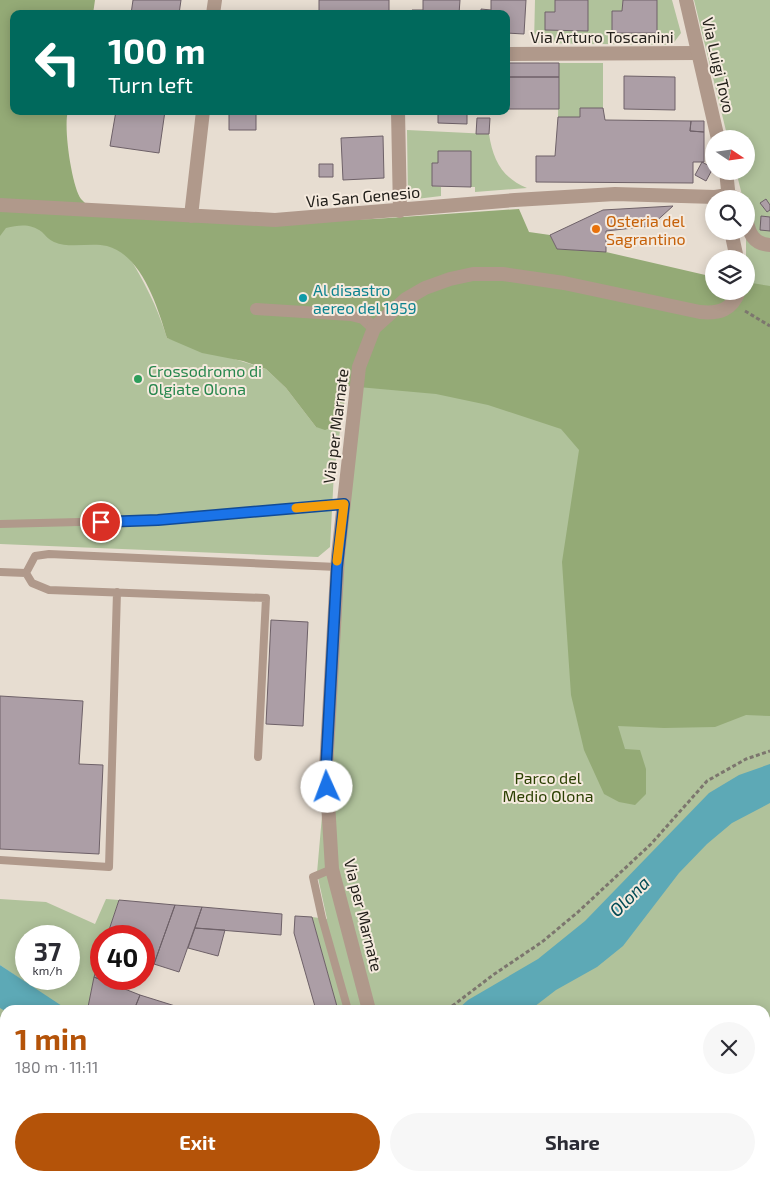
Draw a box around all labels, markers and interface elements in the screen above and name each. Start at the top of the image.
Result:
street label: Via Luigi Tovo [699,15,739,115]
street label: Via Arturo Toscanini [530,27,674,46]
text: 100 m [108,29,206,71]
icon: left [25,30,90,95]
text: Turn left [108,71,193,97]
north arrow [705,130,755,180]
map controls [705,130,755,300]
street label: Via San Genesio [305,182,421,210]
button: search [705,190,755,240]
place label: Osteria del Sagrantino [606,211,686,248]
marker: Osteria del Sagrantino [590,223,602,235]
button: layers [705,250,755,300]
place label: Al disastro aereo del 1959 [313,280,417,317]
marker: Al disastro aereo del 1959 [297,292,309,304]
place label: Crossodromo di Olgiate Olona [148,361,262,398]
street label: Via per Marnate [319,367,351,485]
marker: Crossodromo di Olgiate Olona [132,373,144,385]
pin [80,501,122,543]
icon: arrive [87,508,115,536]
position arrow [300,760,352,812]
park label: Parco del Medio Olona [502,768,594,805]
street label: Via per Marnate [341,857,387,973]
water label: Olona [604,871,654,921]
speed limit sign: 40 [90,925,155,990]
text: 37 [34,936,61,966]
text: km/h [33,963,62,977]
text: 1 min [15,1020,87,1056]
button: close [703,1022,755,1074]
text: 180 m · 11:11 [15,1057,98,1076]
button: Exit [15,1113,380,1171]
button: Share [390,1113,755,1171]

